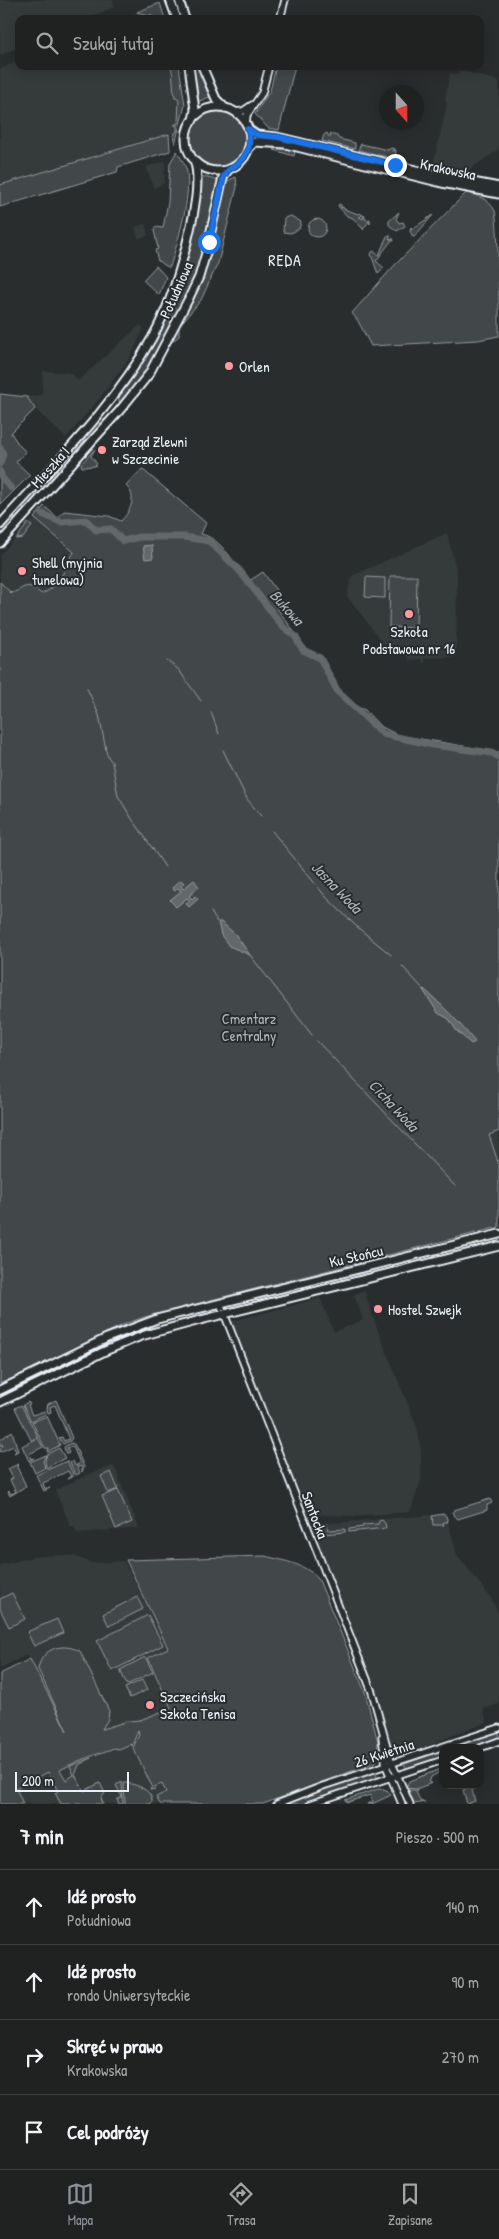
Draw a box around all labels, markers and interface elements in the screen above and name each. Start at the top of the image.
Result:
search box [15,15,484,70]
icon: search [33,29,61,57]
text: Szukaj tutaj [73,30,154,56]
north arrow [379,85,424,130]
street label: Krakowska [418,153,478,185]
route end [384,154,407,177]
route start [198,231,221,254]
district label: REDA [268,249,302,271]
street label: Południowa [154,258,198,322]
place label: Orlen [239,356,270,377]
marker: Orlen [223,360,235,372]
place label: Zarząd Zlewni w Szczecinie [112,431,188,469]
street label: Mieszka I [26,442,74,492]
marker: Zarząd Zlewni w Szczecinie [96,444,108,456]
place label: Shell (myjnia tunelowa) [32,552,102,590]
marker: Shell (myjnia tunelowa) [16,565,28,577]
water label: Bukowa [265,584,310,631]
marker: Szkoła Podstawowa nr 16 [403,608,415,620]
place label: Szkoła Podstawowa nr 16 [363,621,455,659]
water label: Jasna Woda [307,856,368,919]
park label: Cmentarz Centralny [222,1008,277,1046]
water label: Cicha Woda [364,1074,425,1137]
street label: Ku Słońcu [327,1240,385,1272]
place label: Hostel Szwejk [388,1299,461,1320]
marker: Hostel Szwejk [372,1303,384,1315]
street label: Santocka [296,1489,334,1542]
place label: Szczecińska Szkoła Tenisa [160,1686,236,1724]
marker: Szczecińska Szkoła Tenisa [144,1699,156,1711]
street label: 26 Kwietnia [351,1733,417,1773]
map controls [439,1744,484,1789]
button: layers [439,1744,484,1789]
scale bar [15,1769,129,1792]
text: 200 m [22,1771,54,1790]
text: 7 min [20,1822,64,1851]
text: Pieszo · 500 m [396,1826,479,1848]
text: Idź prosto [67,1883,136,1909]
icon: ahead [20,1893,48,1921]
text: 140 m [445,1896,479,1918]
text: Południowa [67,1909,131,1931]
text: Idź prosto [67,1958,136,1984]
icon: ahead [20,1968,48,1996]
text: 90 m [451,1971,479,1993]
text: rondo Uniwersyteckie [67,1984,190,2006]
text: Skręć w prawo [67,2033,163,2059]
icon: right [20,2043,48,2071]
text: 270 m [442,2046,479,2068]
text: Krakowska [67,2059,127,2081]
icon: arrive [20,2118,48,2146]
text: Cel podróży [67,2119,149,2145]
tab: Mapa [66,2180,94,2229]
tab: Trasa [227,2180,255,2229]
tab: Zapisane [388,2180,433,2229]

